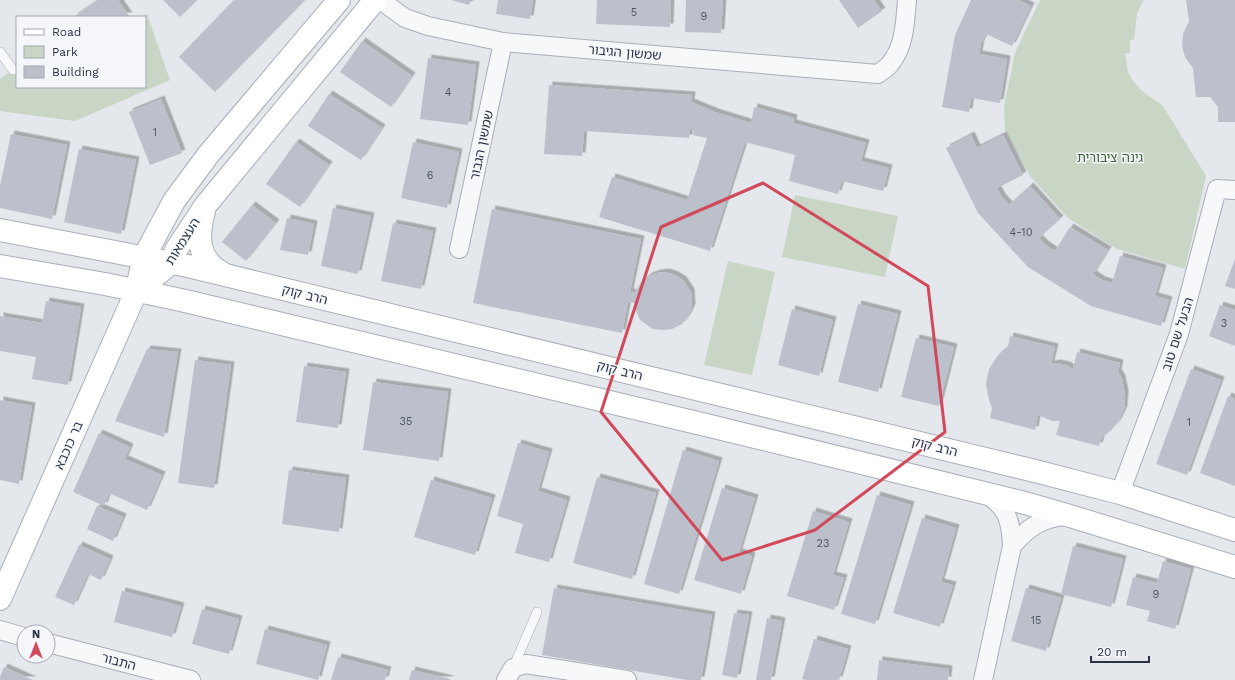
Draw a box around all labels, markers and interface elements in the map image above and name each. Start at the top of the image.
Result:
house number: 5 [631,6,637,19]
house number: 9 [701,10,708,23]
legend [16,16,146,88]
text: Road [52,25,81,39]
street label: שמשון הגיבור [588,42,662,63]
text: Park [52,45,78,59]
text: Building [52,65,99,79]
house number: 4 [445,86,452,99]
street label: שמשון הגבור [467,109,496,182]
house number: 1 [153,126,157,139]
park label: גינה ציבורית [1077,150,1143,165]
house number: 6 [427,169,434,182]
street label: העצמאות [162,215,203,268]
house number: 4-10 [1009,226,1033,239]
street label: הרב קוק [280,282,329,307]
street label: הבעל שם טוב [1158,295,1196,373]
house number: 3 [1221,317,1227,330]
street label: הרב קוק [595,358,644,383]
house number: 35 [400,415,412,428]
house number: 1 [1187,416,1191,429]
street label: בר כוכבא [51,419,86,472]
street label: הרב קוק [910,434,959,459]
house number: 23 [817,537,829,550]
house number: 9 [1153,588,1160,601]
house number: 15 [1031,614,1041,627]
north arrow [16,624,56,664]
text: N [32,628,40,641]
scale bar [1091,638,1149,664]
text: 20 m [1097,645,1127,659]
street label: התבור [100,650,138,673]

